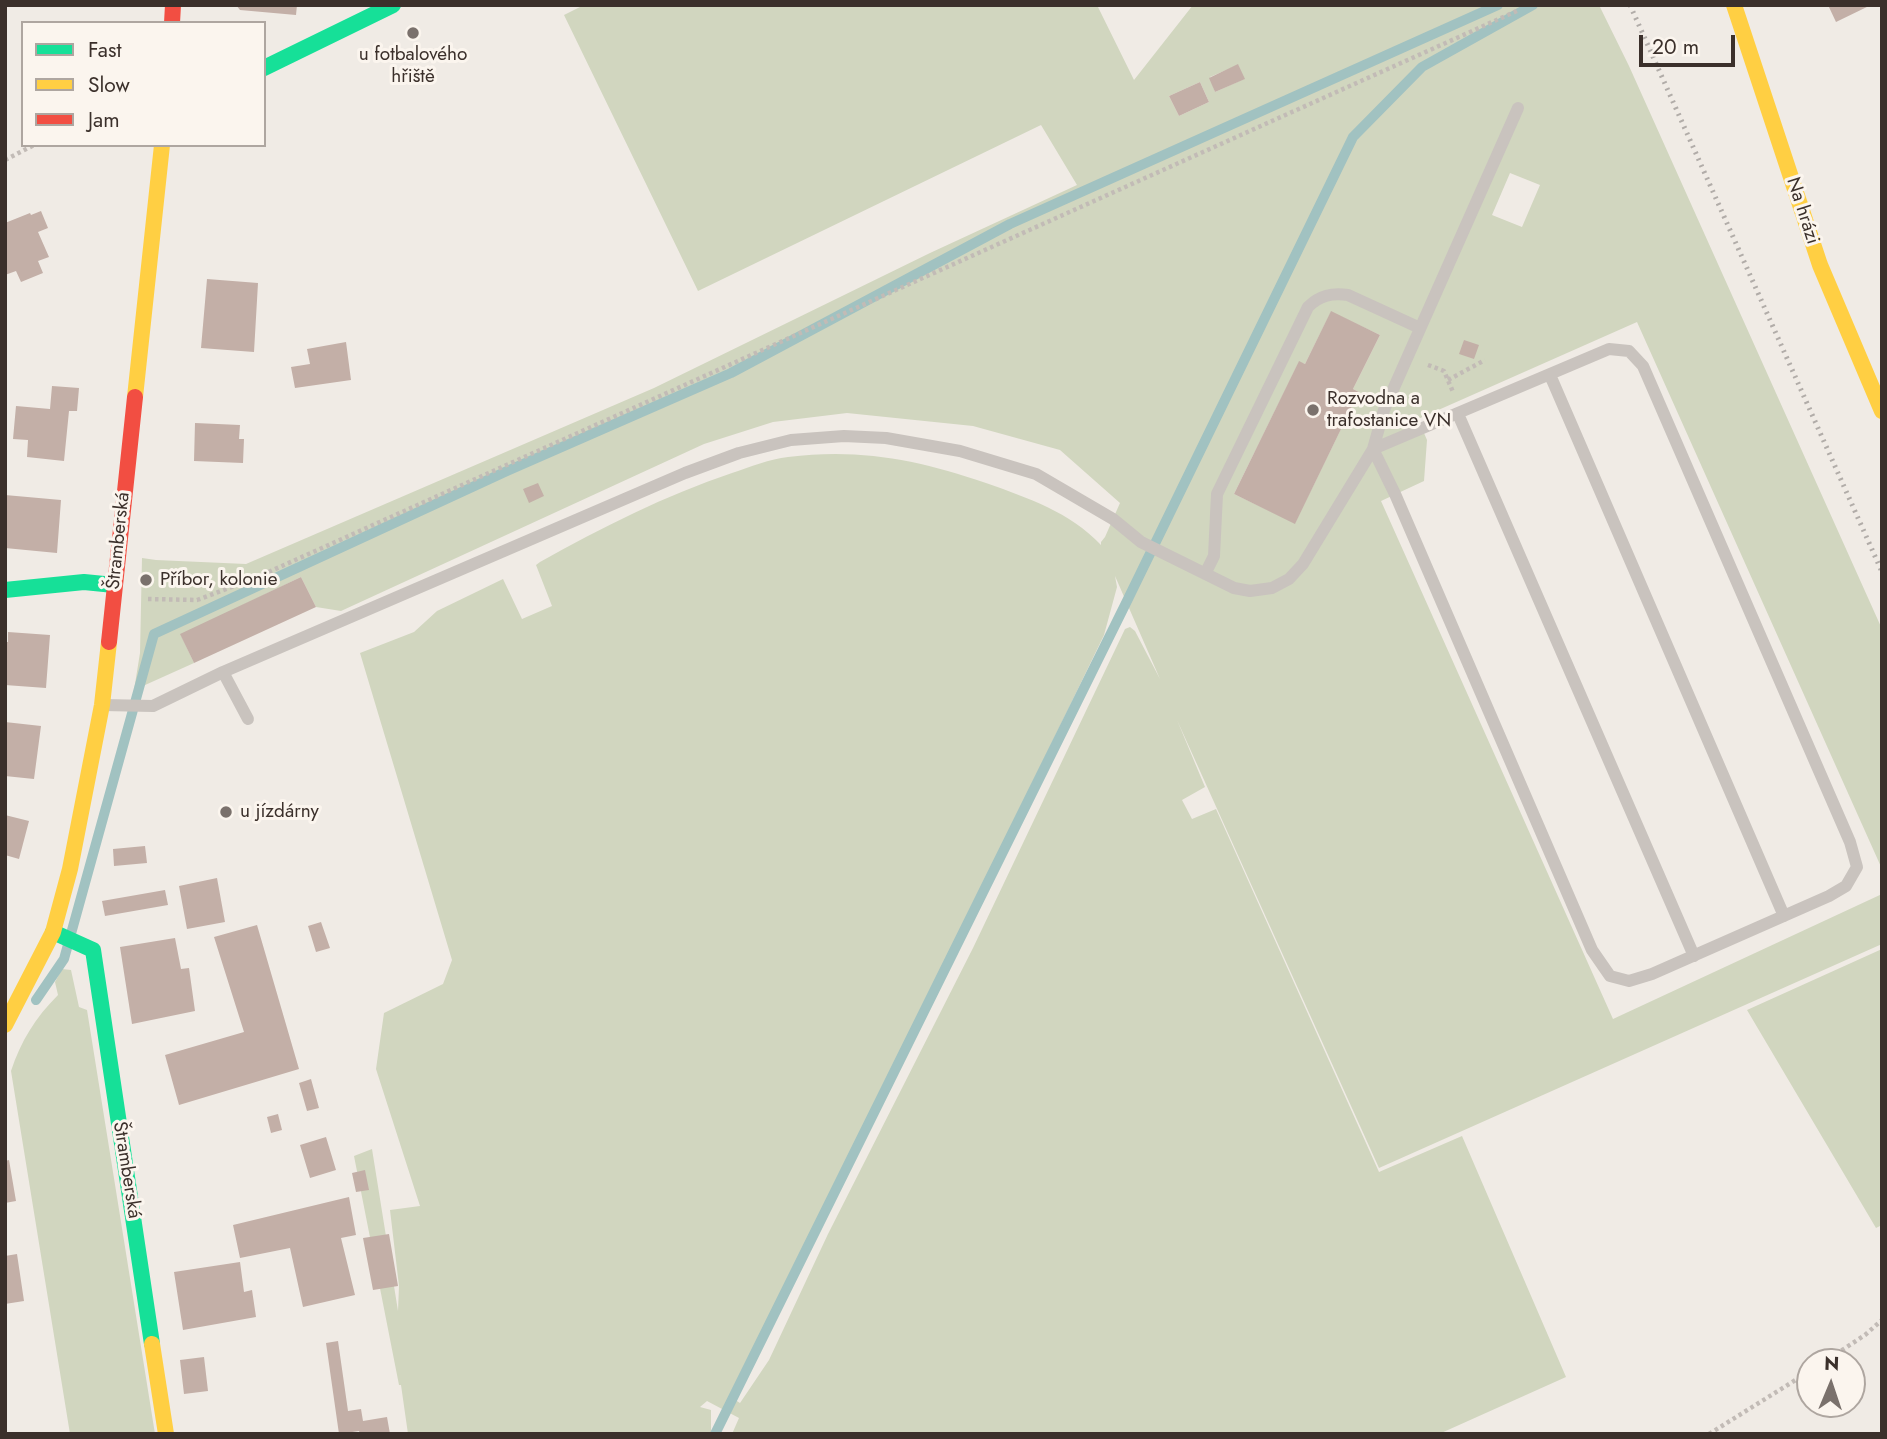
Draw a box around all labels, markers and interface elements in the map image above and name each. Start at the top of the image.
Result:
legend [21,21,266,147]
scale bar [1642,21,1738,65]
marker: u fotbalového hřiště [405,25,421,41]
text: 20 m [1652,32,1699,62]
text: Fast [88,35,121,65]
place label: u fotbalového hřiště [359,44,467,88]
text: Slow [88,70,130,100]
text: Jam [88,105,120,135]
street label: Na hrázi [1781,175,1823,247]
place label: Rozvodna a trafostanice VN [1327,388,1451,432]
marker: Rozvodna a trafostanice VN [1305,402,1321,418]
street label: Štramberská [103,491,135,591]
place label: Příbor, kolonie [160,569,278,591]
marker: Příbor, kolonie [138,572,154,588]
place label: u jízdárny [240,801,319,823]
marker: u jízdárny [218,804,234,820]
street label: Štramberská [107,1120,145,1220]
north arrow [1796,1348,1866,1418]
text: N [1824,1350,1840,1377]

